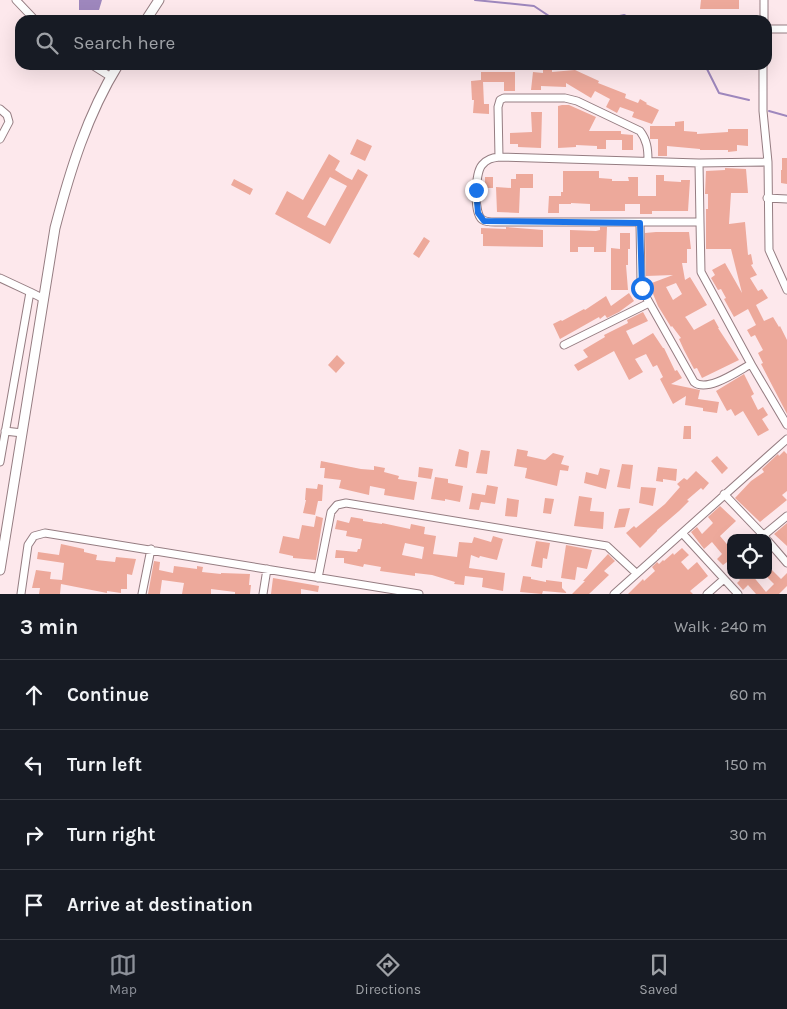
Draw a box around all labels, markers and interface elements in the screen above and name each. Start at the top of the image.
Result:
search box [15,15,772,70]
icon: search [33,29,61,57]
text: Search here [73,32,175,54]
route end [465,179,488,202]
route start [631,277,654,300]
map controls [727,534,772,579]
button: locate [727,534,772,579]
text: 3 min [20,615,78,639]
text: Walk · 240 m [674,617,767,636]
icon: ahead [20,681,48,709]
text: Continue [67,684,149,706]
text: 60 m [730,685,767,704]
icon: left [20,751,48,779]
text: Turn left [67,754,142,776]
text: 150 m [724,755,767,774]
icon: right [20,821,48,849]
text: Turn right [67,824,156,846]
text: 30 m [729,825,767,844]
icon: arrive [20,891,48,919]
text: Arrive at destination [67,894,253,916]
tab: Map [109,951,137,998]
tab: Directions [355,951,421,998]
tab: Saved [639,951,678,998]

